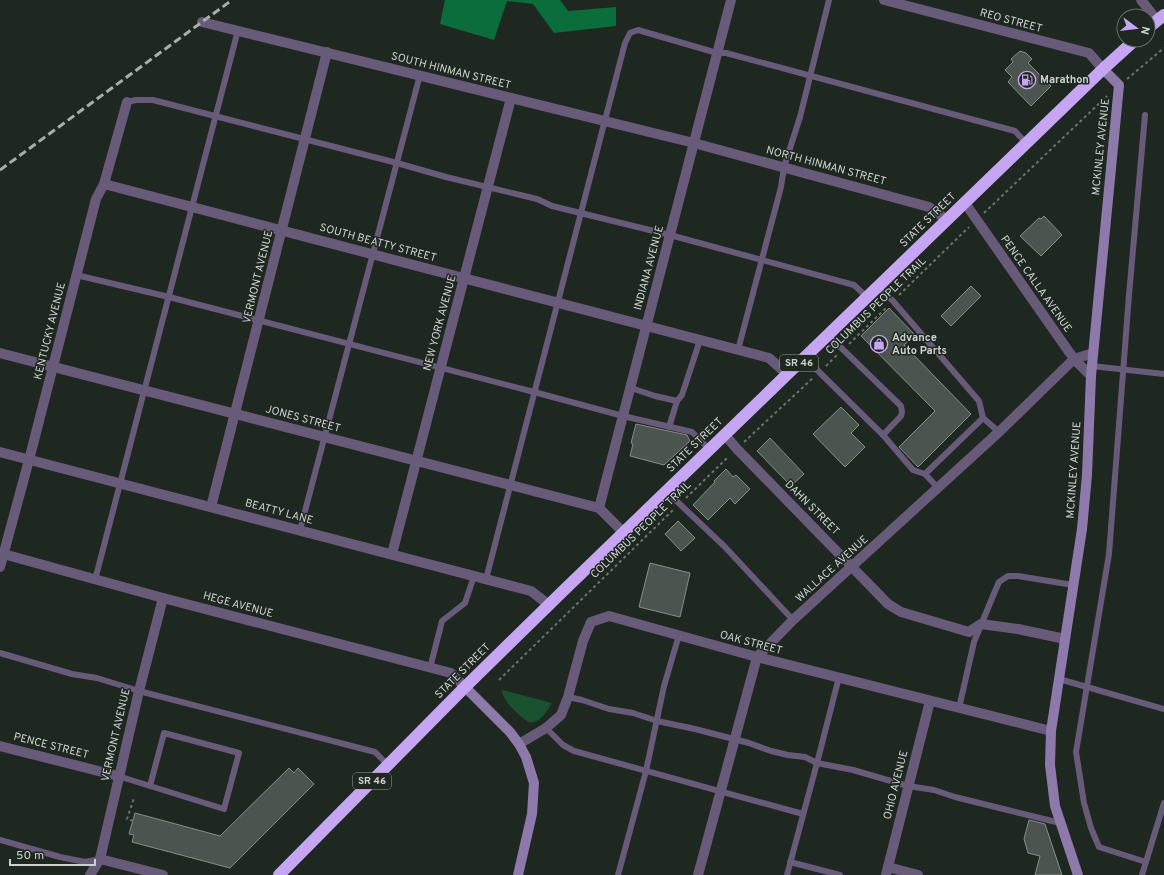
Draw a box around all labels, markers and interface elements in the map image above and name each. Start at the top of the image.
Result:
street label: REO STREET [978,6,1044,36]
north arrow [1116,8,1156,48]
text: N [1137,25,1152,36]
street label: SOUTH HINMAN STREET [390,49,512,93]
fuel station icon: Marathon [1017,70,1037,90]
place label: Marathon [1040,73,1089,87]
street label: MCKINLEY AVENUE [1089,98,1113,196]
street label: NORTH HINMAN STREET [764,143,888,189]
street label: STATE STREET [897,190,959,250]
street label: SOUTH BEATTY STREET [318,221,438,265]
street label: INDIANA AVENUE [631,224,667,312]
street label: VERMONT AVENUE [240,229,276,325]
street label: PENCE CALLA AVENUE [997,233,1075,335]
street label: COLUMBUS PEOPLE TRAIL [823,254,929,358]
street label: NEW YORK AVENUE [420,273,460,373]
street label: KENTUCKY AVENUE [31,281,69,381]
place label: Advance Auto Parts [892,331,947,358]
shop icon: Advance Auto Parts [869,334,889,354]
road number: SR 46 [780,355,818,371]
street label: JONES STREET [264,402,342,436]
street label: STATE STREET [664,415,726,475]
street label: MCKINLEY AVENUE [1064,421,1084,519]
street label: COLUMBUS PEOPLE TRAIL [588,478,694,582]
street label: DAHN STREET [782,478,842,538]
street label: BEATTY LANE [243,496,315,528]
street label: WALLACE AVENUE [793,533,871,605]
street label: HEGE AVENUE [201,589,275,621]
street label: OAK STREET [718,628,784,658]
street label: STATE STREET [432,640,494,702]
street label: VERMONT AVENUE [98,687,134,783]
street label: PENCE STREET [12,730,90,762]
street label: OHIO AVENUE [881,749,911,821]
road number: SR 46 [353,773,391,789]
scale bar [10,841,95,867]
text: 50 m [16,848,44,864]

